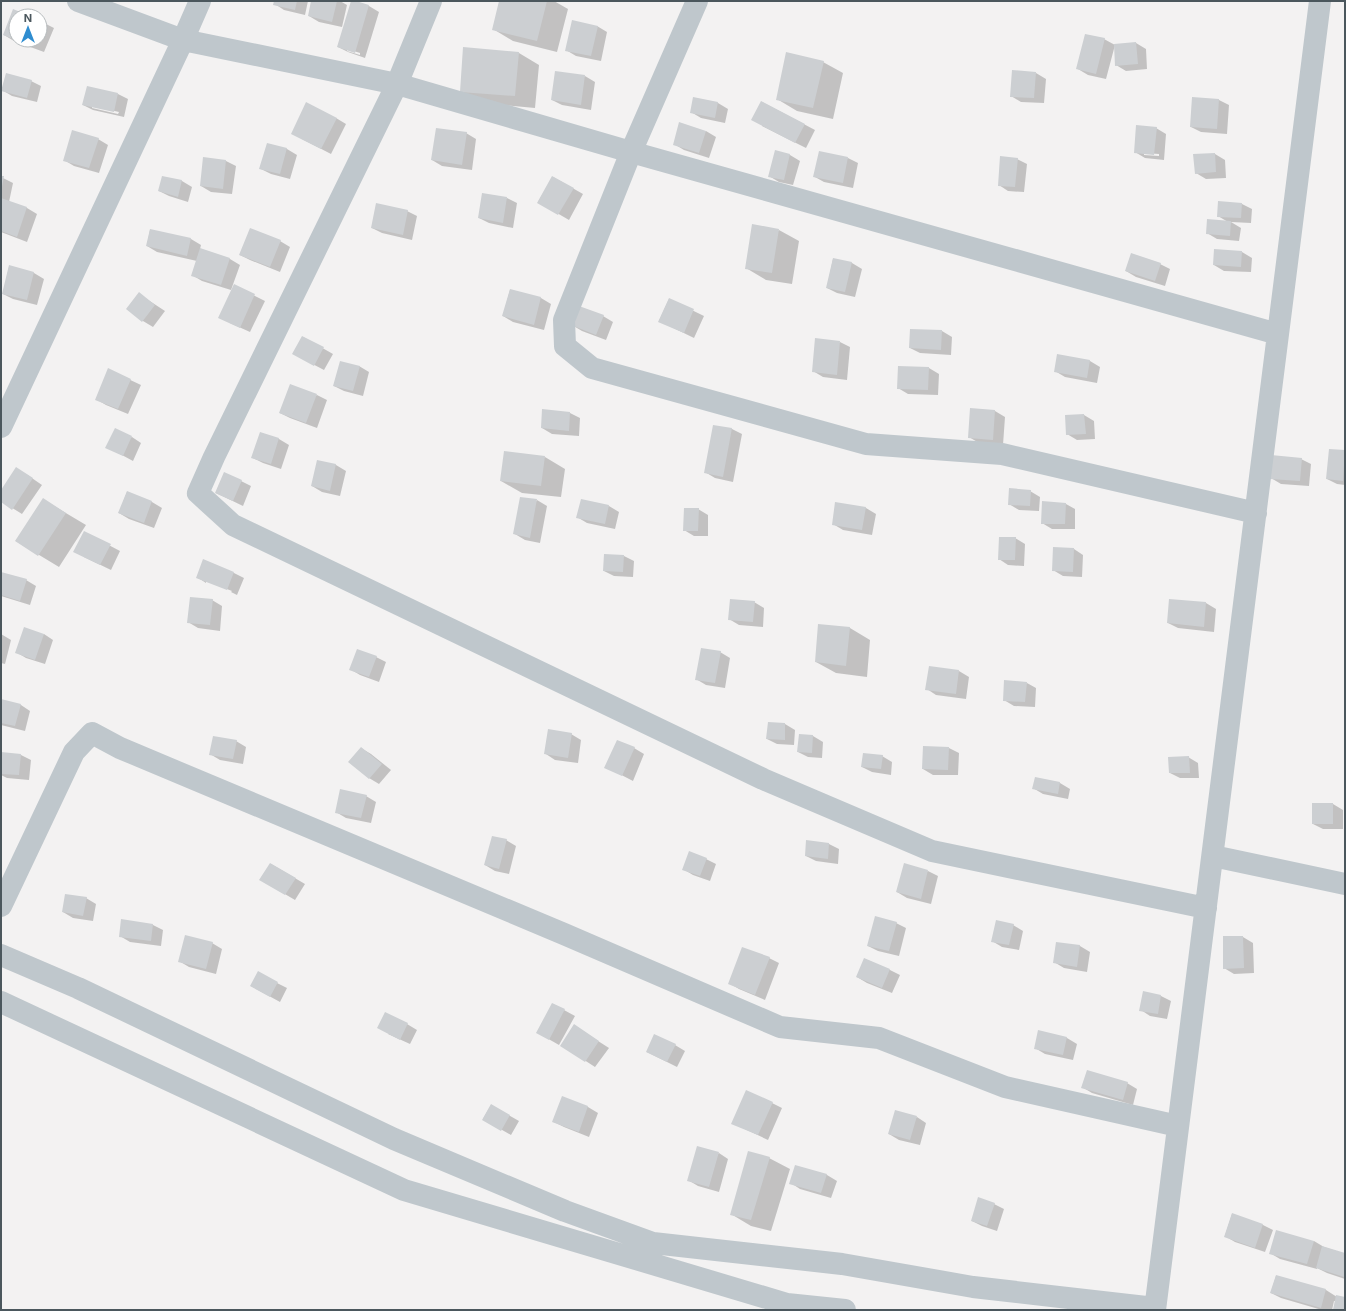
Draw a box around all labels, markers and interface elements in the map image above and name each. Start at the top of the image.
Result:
north arrow [8,8,48,48]
text: N [24,11,32,25]

